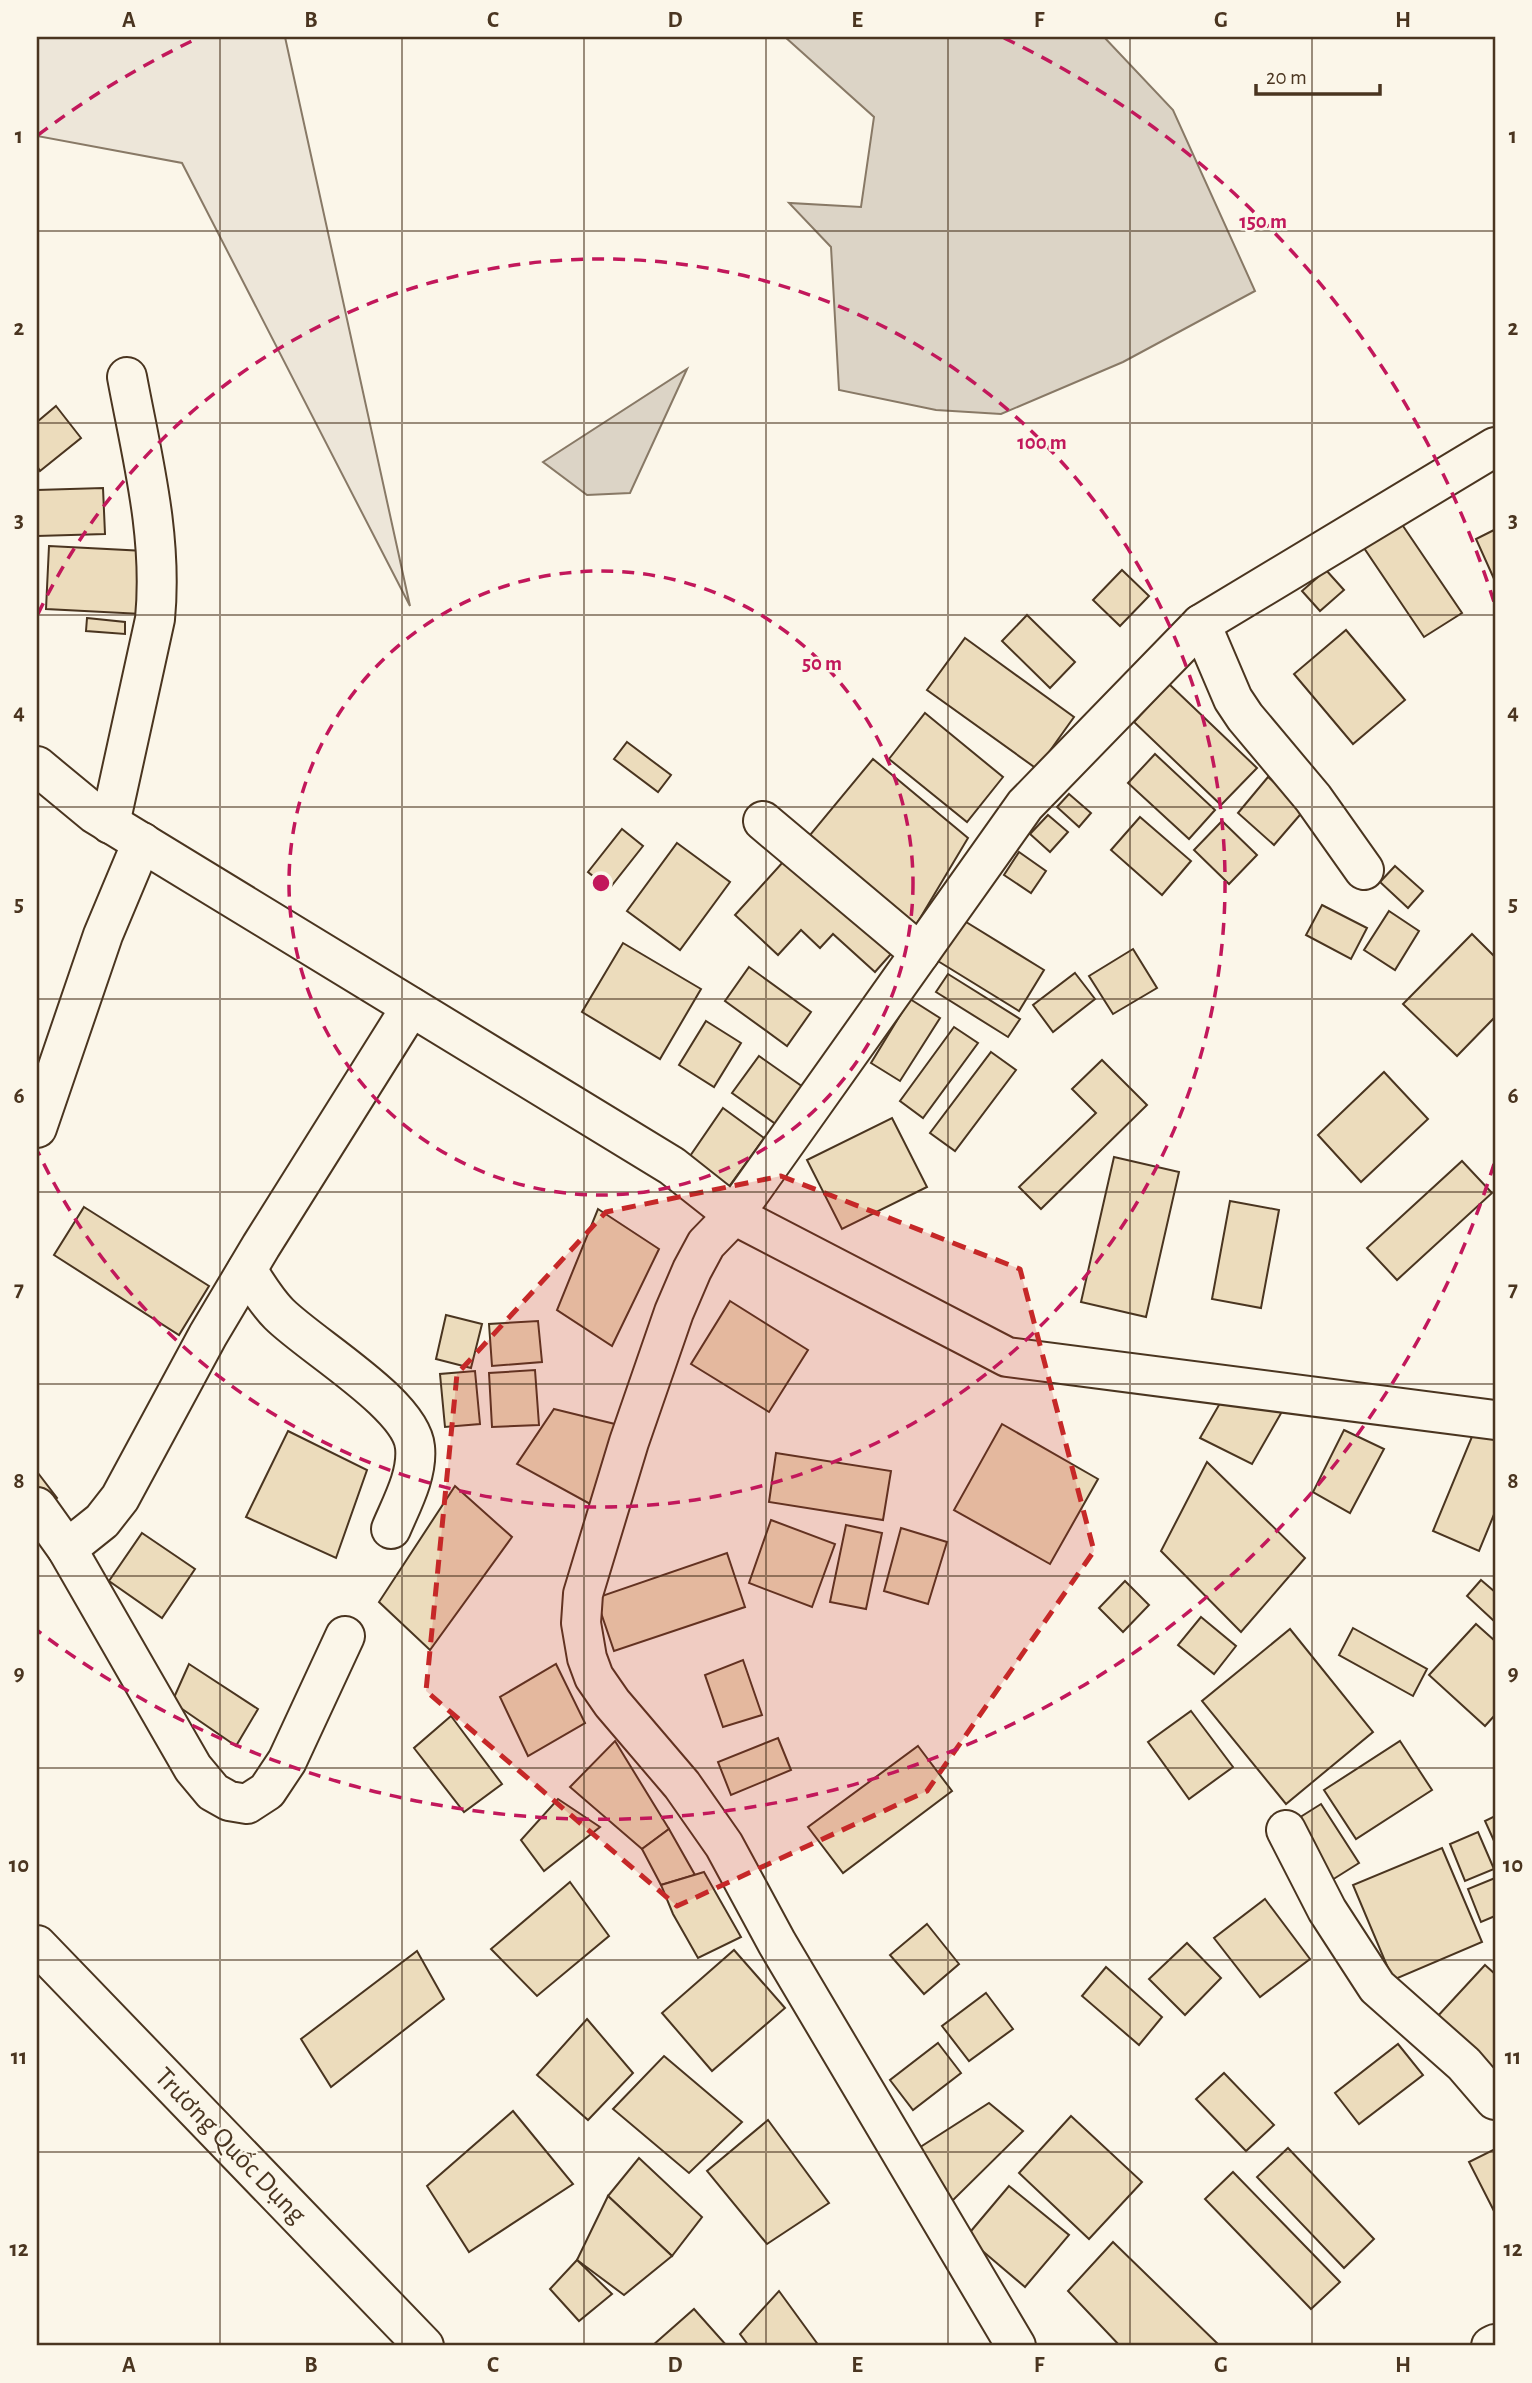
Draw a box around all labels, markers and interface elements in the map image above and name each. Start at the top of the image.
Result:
text: A [122,9,136,32]
text: B [304,9,318,32]
text: C [487,9,499,32]
text: D [667,9,683,32]
text: E [851,9,863,32]
text: F [1034,9,1045,32]
text: G [1214,9,1228,32]
text: H [1395,9,1411,32]
scale bar [1256,52,1380,96]
text: 20 m [1266,67,1307,88]
text: 1 [15,125,23,148]
text: 1 [1509,125,1517,148]
text: 150 m [1239,211,1287,232]
text: 2 [14,317,25,340]
text: 2 [1508,317,1519,340]
text: 100 m [1017,432,1067,453]
text: 3 [14,509,24,532]
text: 3 [1508,509,1518,532]
text: 50 m [802,653,842,674]
text: 4 [13,701,25,724]
text: 4 [1507,701,1519,724]
centre of rings [589,871,613,895]
text: 5 [14,893,24,916]
text: 5 [1508,893,1518,916]
text: 6 [13,1085,25,1108]
text: 6 [1507,1085,1519,1108]
text: 7 [14,1278,24,1301]
text: 7 [1508,1278,1518,1301]
text: 8 [13,1470,25,1493]
text: 8 [1507,1470,1519,1493]
text: 9 [13,1662,25,1685]
text: 9 [1507,1662,1519,1685]
text: 10 [9,1854,29,1877]
text: 10 [1503,1854,1523,1877]
text: 11 [11,2046,27,2069]
text: 11 [1505,2046,1521,2069]
street label: Trương Quốc Dụng [149,2063,311,2230]
text: 12 [9,2238,29,2261]
text: 12 [1503,2238,1523,2261]
text: A [122,2354,136,2377]
text: B [304,2354,318,2377]
text: C [487,2354,499,2377]
text: D [667,2354,683,2377]
text: E [851,2354,863,2377]
text: F [1034,2354,1045,2377]
text: G [1214,2354,1228,2377]
text: H [1395,2354,1411,2377]

